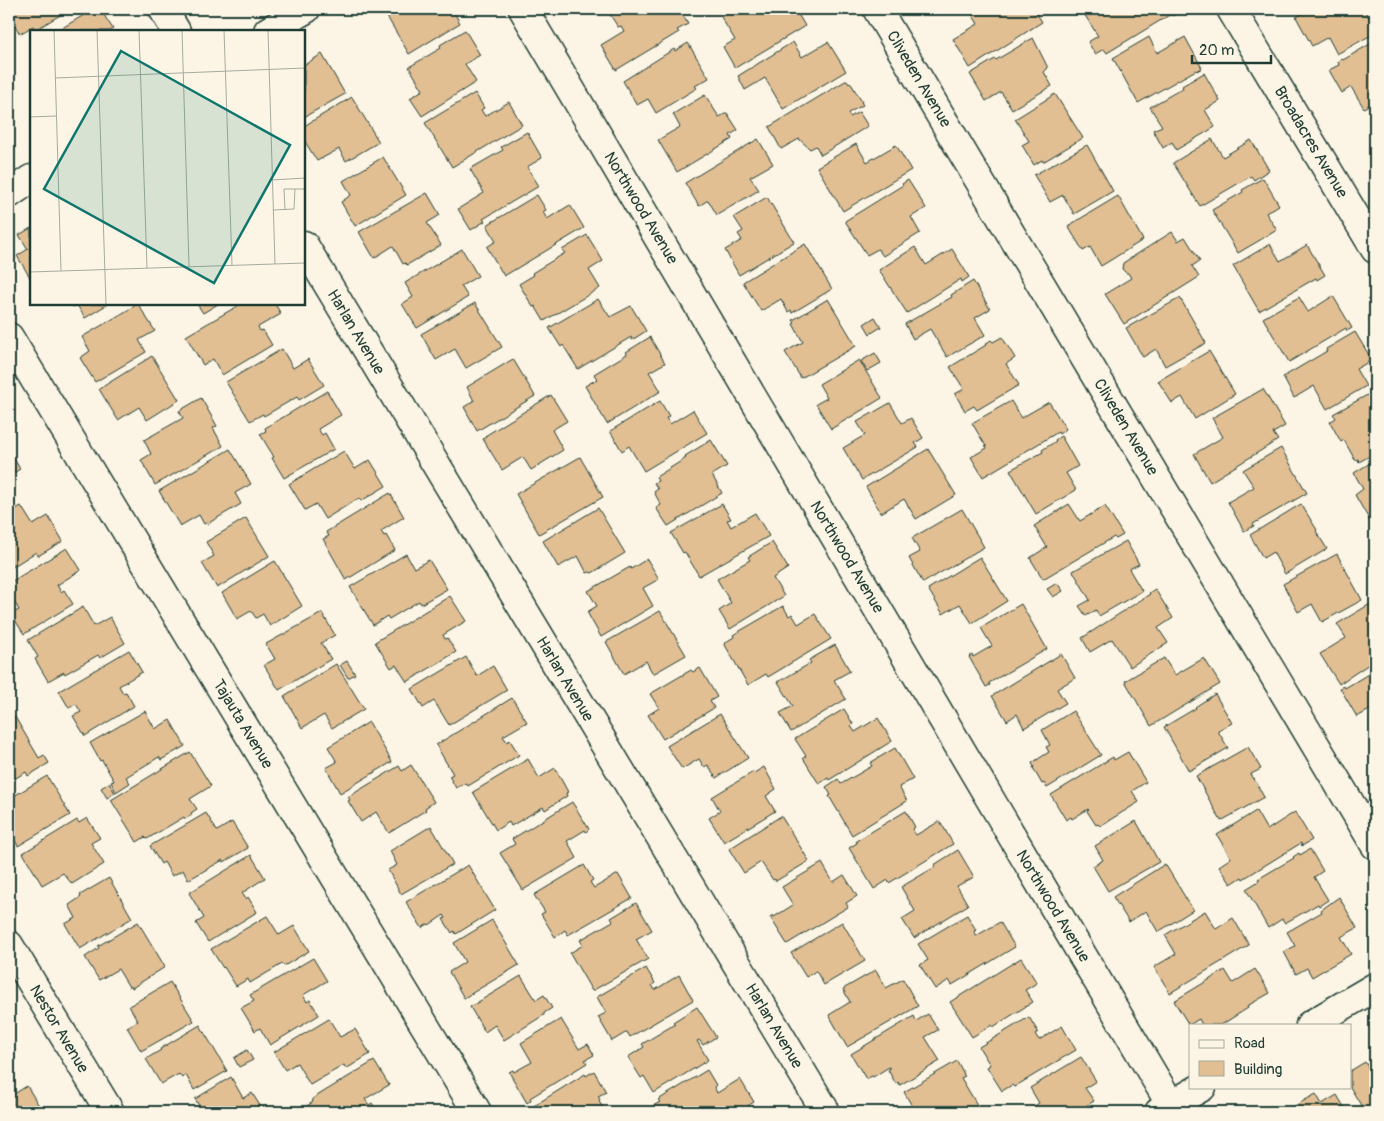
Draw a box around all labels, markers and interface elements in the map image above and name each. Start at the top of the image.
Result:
street label: Cliveden Avenue [882,27,956,131]
inset map [30,30,305,305]
scale bar [1192,32,1270,64]
text: 20 m [1199,41,1234,60]
street label: Broadacres Avenue [1270,82,1352,202]
street label: Northwood Avenue [600,148,682,268]
street label: Harlan Avenue [323,286,389,378]
street label: Cliveden Avenue [1089,375,1163,479]
street label: Northwood Avenue [806,497,888,617]
street label: Harlan Avenue [532,633,598,725]
street label: Tajauta Avenue [208,676,278,772]
street label: Northwood Avenue [1012,846,1094,966]
street label: Harlan Avenue [741,980,807,1072]
street label: Nestor Avenue [25,981,93,1077]
legend [1189,1024,1352,1088]
text: Road [1234,1034,1265,1053]
text: Building [1234,1060,1282,1079]

